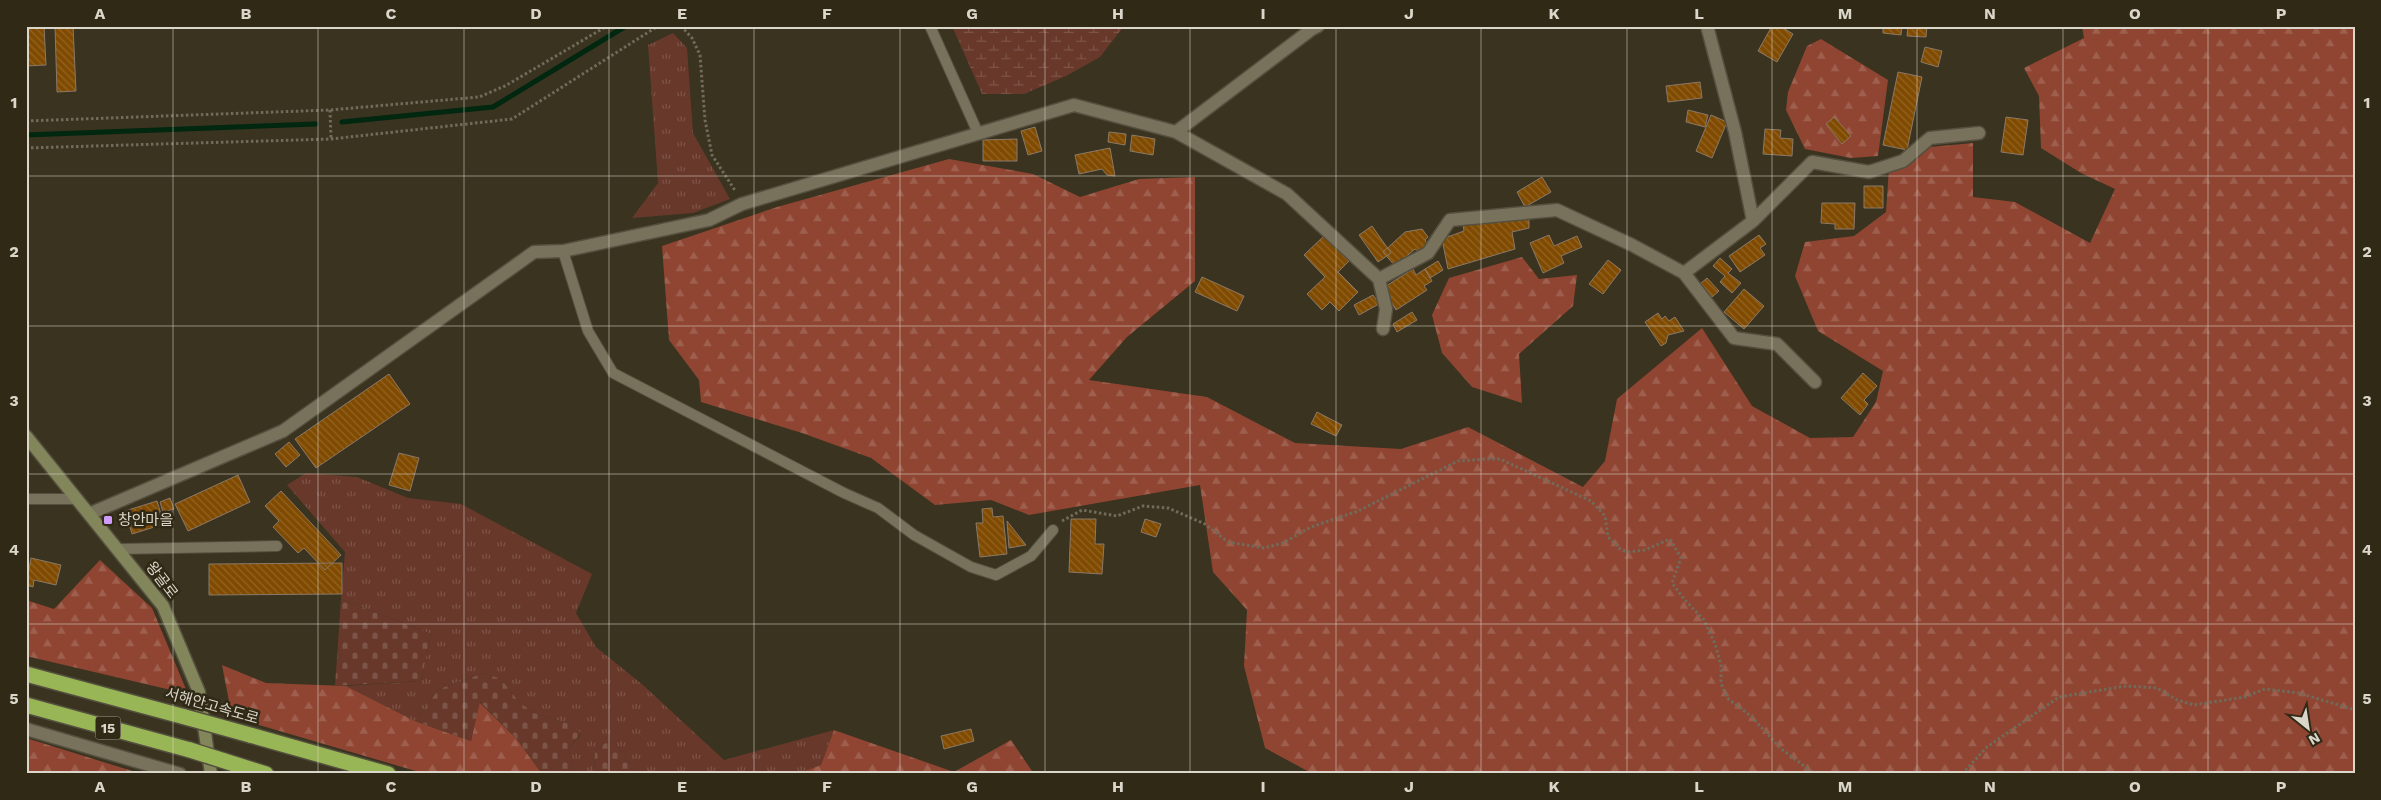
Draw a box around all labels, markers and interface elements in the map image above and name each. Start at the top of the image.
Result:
text: A [95,4,106,23]
text: B [241,4,252,23]
text: C [386,4,397,23]
text: D [530,4,542,23]
text: E [677,4,687,23]
text: F [822,4,832,23]
text: G [966,4,978,23]
text: H [1112,4,1124,23]
text: I [1260,4,1266,23]
text: J [1404,4,1414,23]
text: K [1548,4,1560,23]
text: L [1694,4,1704,23]
text: M [1838,4,1852,23]
text: N [1984,4,1996,23]
text: O [2129,4,2141,23]
text: P [2276,4,2287,23]
text: 1 [11,93,17,112]
text: 1 [2364,93,2370,112]
text: 2 [9,242,19,261]
text: 2 [2362,242,2372,261]
text: 3 [9,391,19,410]
text: 3 [2362,391,2372,410]
place label: 창안마을 [118,511,173,529]
marker: 창안마을 [102,514,114,526]
text: 4 [9,540,19,559]
text: 4 [2362,540,2372,559]
street label: 왕골로 [142,558,182,602]
street label: 서해안고속도로 [163,684,261,728]
text: 5 [9,689,19,708]
text: 5 [2362,689,2372,708]
north arrow [2284,702,2334,752]
road number: 15 [96,716,120,740]
text: N [2306,730,2323,749]
text: A [95,777,106,796]
text: B [241,777,252,796]
text: C [386,777,397,796]
text: D [530,777,542,796]
text: E [677,777,687,796]
text: F [822,777,832,796]
text: G [966,777,978,796]
text: H [1112,777,1124,796]
text: I [1260,777,1266,796]
text: J [1404,777,1414,796]
text: K [1548,777,1560,796]
text: L [1694,777,1704,796]
text: M [1838,777,1852,796]
text: N [1984,777,1996,796]
text: O [2129,777,2141,796]
text: P [2276,777,2287,796]

